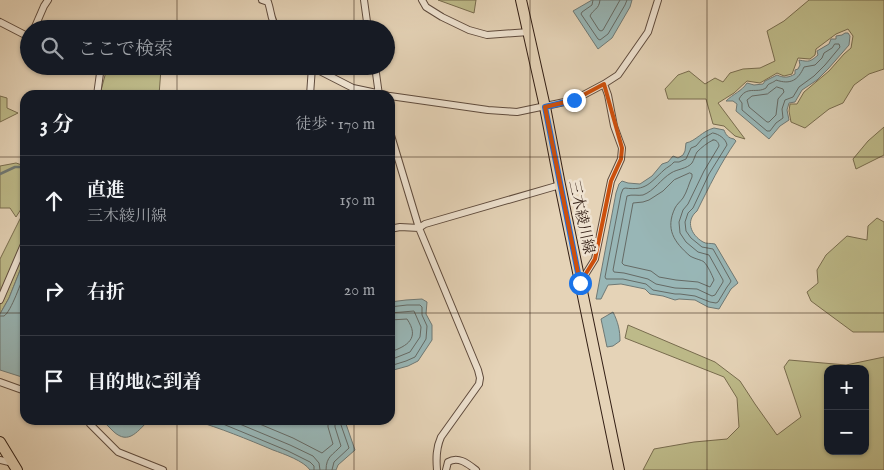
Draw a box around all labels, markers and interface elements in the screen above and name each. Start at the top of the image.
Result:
search box [20,20,395,75]
icon: search [38,34,66,62]
text: ここで検索 [78,38,173,62]
route end [563,89,586,112]
text: 3 分 [40,112,73,139]
text: 徒歩 · 170 m [295,115,375,135]
street label: 三木綾川線 [564,178,599,256]
text: 直進 [87,179,125,203]
icon: ahead [40,187,68,215]
text: 150 m [340,191,375,211]
text: 三木綾川線 [87,207,167,227]
route start [569,272,592,295]
icon: right [40,277,68,305]
text: 右折 [87,281,125,305]
text: 20 m [344,281,375,301]
map controls [824,365,869,455]
button: + [824,365,869,410]
icon: arrive [40,367,68,395]
text: 目的地に到着 [87,371,201,395]
button: − [824,410,869,455]

